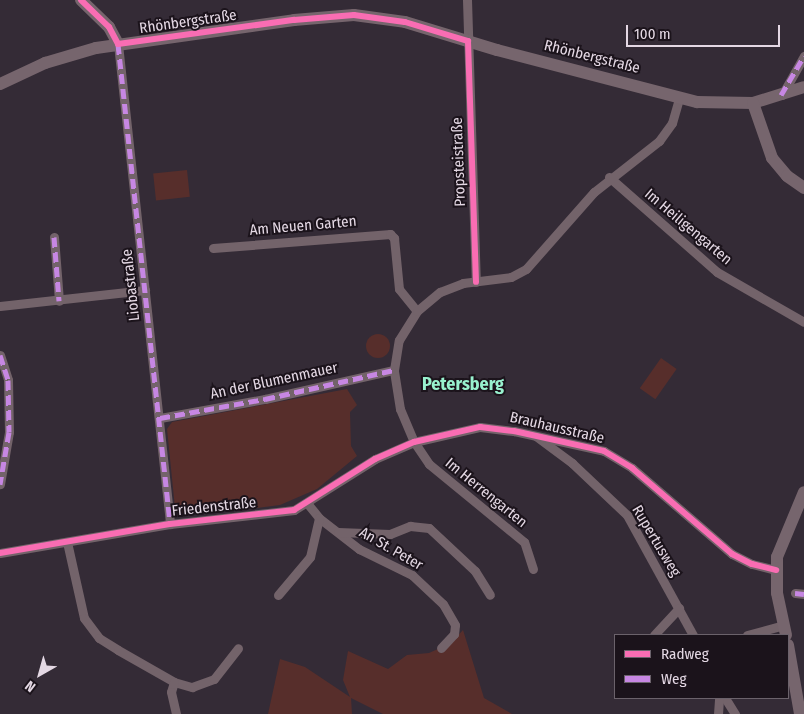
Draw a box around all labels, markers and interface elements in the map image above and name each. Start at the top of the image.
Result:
street label: Rhönbergstraße [138,6,238,38]
scale bar [629,15,783,47]
text: 100 m [634,25,671,43]
street label: Rhönbergstraße [542,36,642,78]
street label: Propsteistraße [448,117,470,207]
street label: Im Heiligengarten [641,185,735,269]
street label: Am Neuen Garten [249,212,357,240]
street label: Liobastraße [118,248,144,322]
street label: An der Blumenmauer [209,359,339,403]
district label: Petersberg [422,373,504,395]
street label: Brauhausstraße [508,408,606,448]
street label: Im Herrengarten [441,454,531,532]
street label: Friedenstraße [171,494,257,520]
street label: Rupertusweg [628,502,684,580]
street label: An St. Peter [356,524,426,574]
legend [614,634,789,699]
text: Radweg [661,645,709,663]
north arrow [15,649,65,699]
text: Weg [661,670,687,688]
text: N [22,677,39,695]

